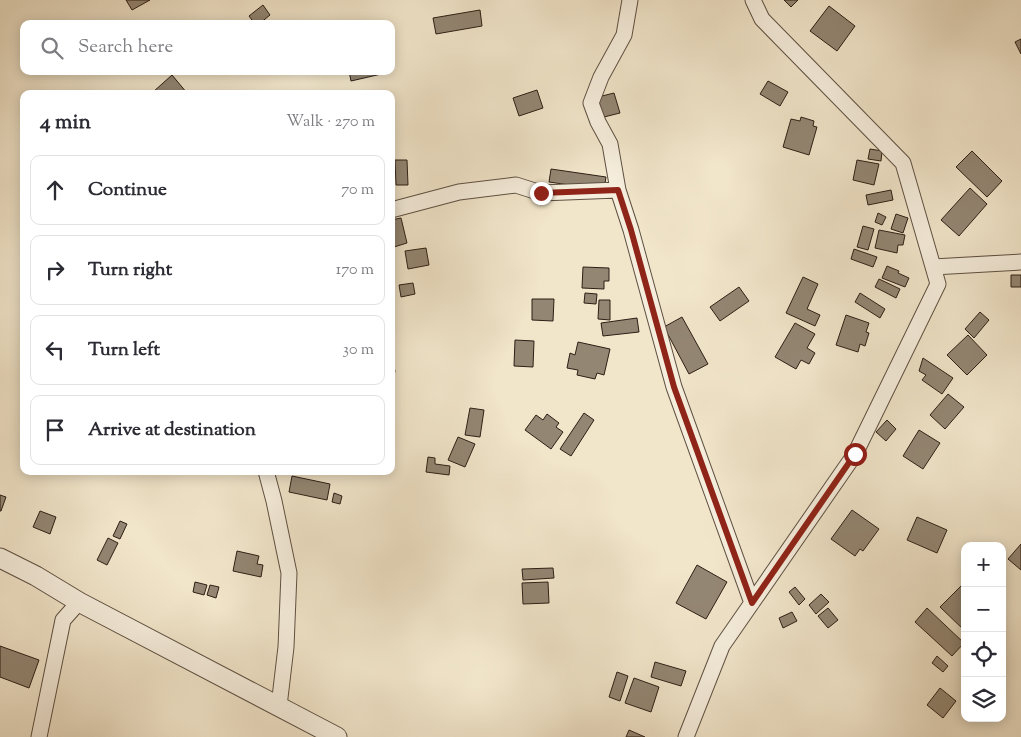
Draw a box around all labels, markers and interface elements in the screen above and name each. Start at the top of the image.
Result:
search box [20,20,395,75]
icon: search [38,34,66,62]
text: Search here [78,34,173,61]
text: 4 min [40,108,91,138]
text: Walk · 270 m [286,111,375,134]
icon: ahead [41,176,69,204]
text: Continue [88,177,167,204]
text: 70 m [341,179,374,202]
route end [530,182,553,205]
icon: right [41,256,69,284]
text: Turn right [88,257,172,284]
text: 170 m [336,259,374,282]
icon: left [41,336,69,364]
text: Turn left [88,337,160,364]
text: 30 m [343,339,374,362]
icon: arrive [41,416,69,444]
text: Arrive at destination [88,417,256,444]
route start [844,443,867,466]
map controls [961,542,1006,722]
button: + [961,542,1006,587]
button: − [961,587,1006,632]
button: locate [961,632,1006,677]
button: layers [961,677,1006,722]

